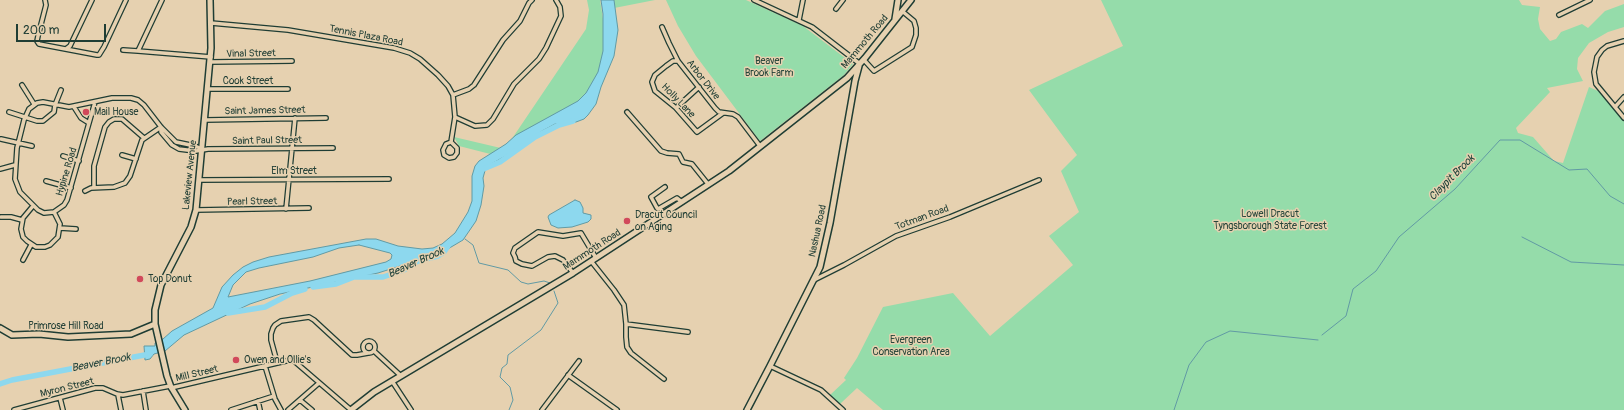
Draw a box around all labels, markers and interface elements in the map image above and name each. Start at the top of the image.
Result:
street label: Mammoth Road [839,13,891,71]
scale bar [18,16,108,42]
text: 200 m [23,23,59,38]
street label: Tennis Plaza Road [328,23,404,49]
street label: Vinal Street [226,48,276,60]
park label: Beaver Brook Farm [745,55,793,78]
street label: Arbor Drive [684,58,722,102]
street label: Cook Street [223,75,273,87]
street label: Holly Lane [659,81,697,121]
street label: Saint James Street [224,104,306,118]
place label: Mail House [94,106,138,118]
marker: Mail House [81,107,91,117]
street label: Saint Paul Street [232,134,302,148]
street label: Lakeview Avenue [180,139,200,211]
street label: Hypine Road [54,146,80,198]
water label: Claypit Brook [1426,152,1478,204]
street label: Elm Street [271,165,317,177]
street label: Pearl Street [227,196,277,208]
street label: Totman Road [894,203,950,233]
street label: Nashua Road [807,204,829,258]
park label: Lowell Dracut Tyngsborough State Forest [1213,208,1327,232]
place label: Dracut Council on Aging [635,209,697,232]
marker: Dracut Council on Aging [622,216,632,226]
street label: Mammoth Road [561,227,623,273]
water label: Beaver Brook [386,245,446,281]
place label: Top Donut [148,273,192,285]
marker: Top Donut [135,274,145,284]
street label: Primrose Hill Road [28,320,104,332]
park label: Evergreen Conservation Area [872,334,950,358]
water label: Beaver Brook [70,351,132,375]
place label: Owen and Ollie's [244,354,311,366]
marker: Owen and Ollie's [231,355,241,365]
street label: Mill Street [175,363,219,385]
street label: Myron Street [39,376,95,400]

